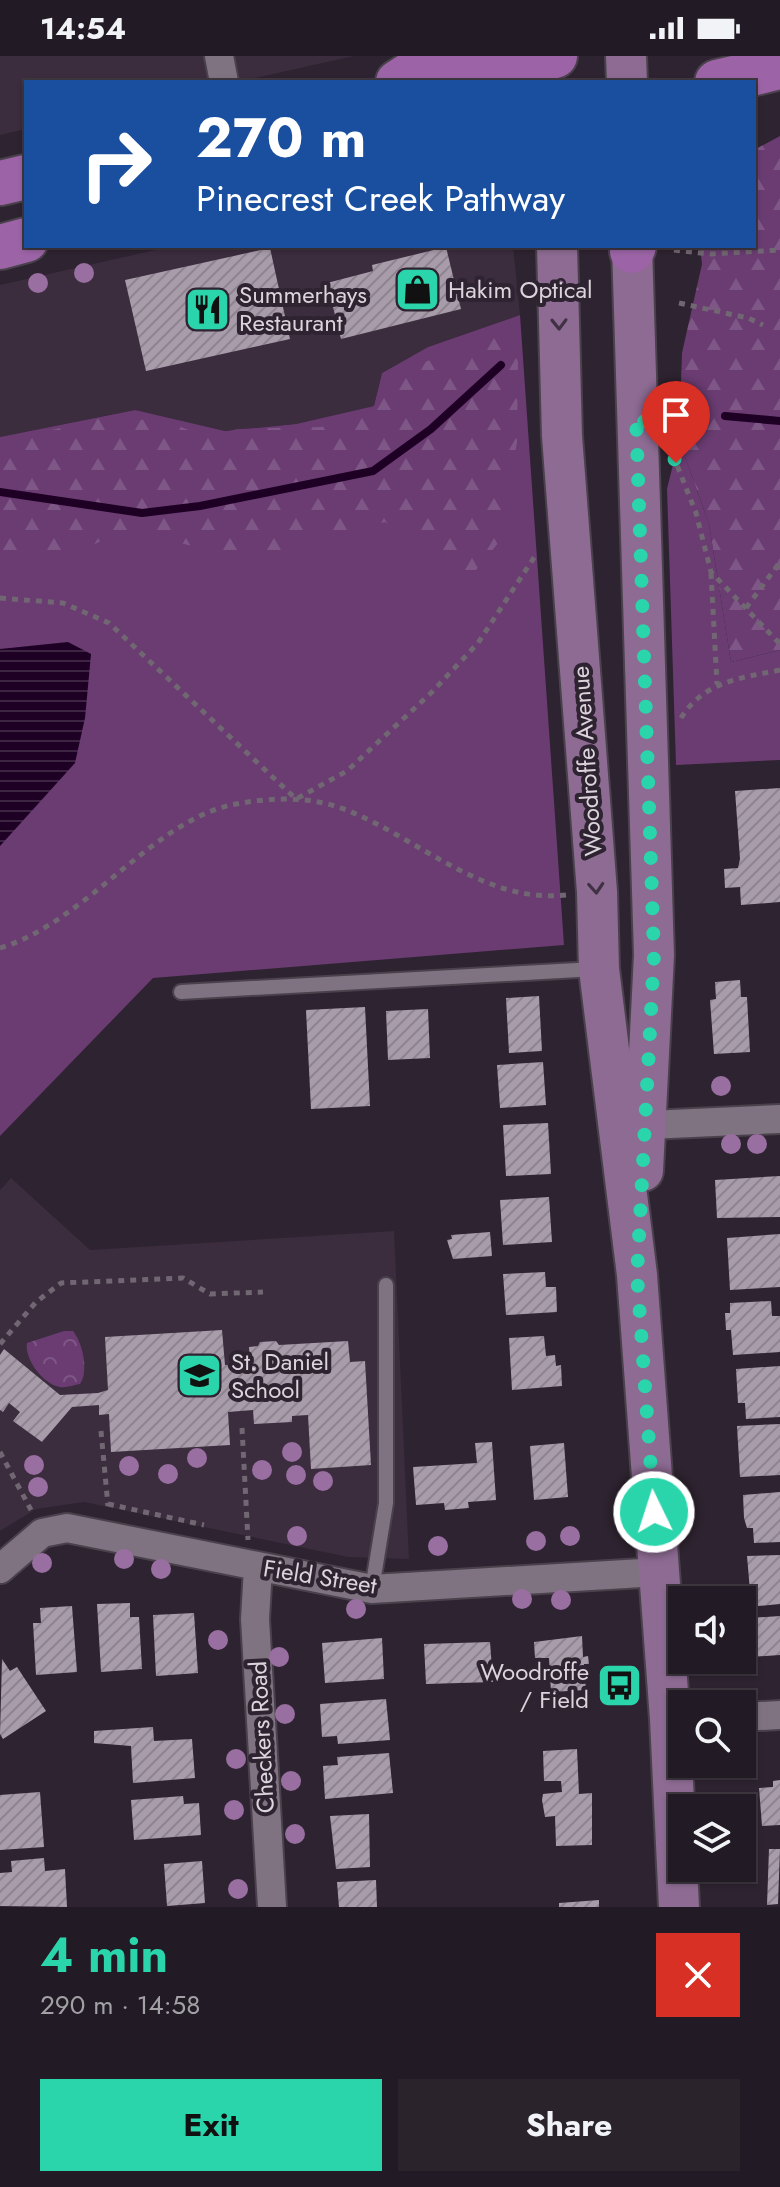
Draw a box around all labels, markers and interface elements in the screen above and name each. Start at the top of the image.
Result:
text: 14:54 [40,7,126,50]
text: 270 m [196,97,366,178]
icon: right [64,112,168,216]
text: Pinecrest Creek Pathway [196,172,565,224]
shop icon: Hakim Optical [393,266,441,314]
place label: Hakim Optical [448,272,593,307]
place label: Summerhays Restaurant [239,277,367,340]
restaurant icon: Summerhays Restaurant [184,285,232,333]
one-way arrow [551,318,568,331]
pin [642,381,710,463]
icon: arrive [654,393,698,437]
street label: Woodroffe Avenue [562,665,611,857]
one-way arrow [587,882,604,895]
place label: St. Daniel School [231,1344,329,1407]
school or university icon: St. Daniel School [176,1352,224,1400]
position arrow [612,1470,696,1554]
street label: Field Street [261,1550,379,1603]
map controls [668,1586,756,1882]
button: sound [668,1586,756,1674]
place label: Woodroffe / Field [480,1654,589,1717]
street label: Checkers Road [240,1660,283,1814]
bus stop icon: Woodroffe / Field [596,1662,644,1710]
button: search [668,1690,756,1778]
button: layers [668,1794,756,1882]
text: 4 min [40,1921,168,1990]
button: close [656,1933,740,2017]
text: 290 m · 14:58 [40,1986,200,2024]
button: Exit [40,2079,382,2171]
button: Share [398,2079,740,2171]

